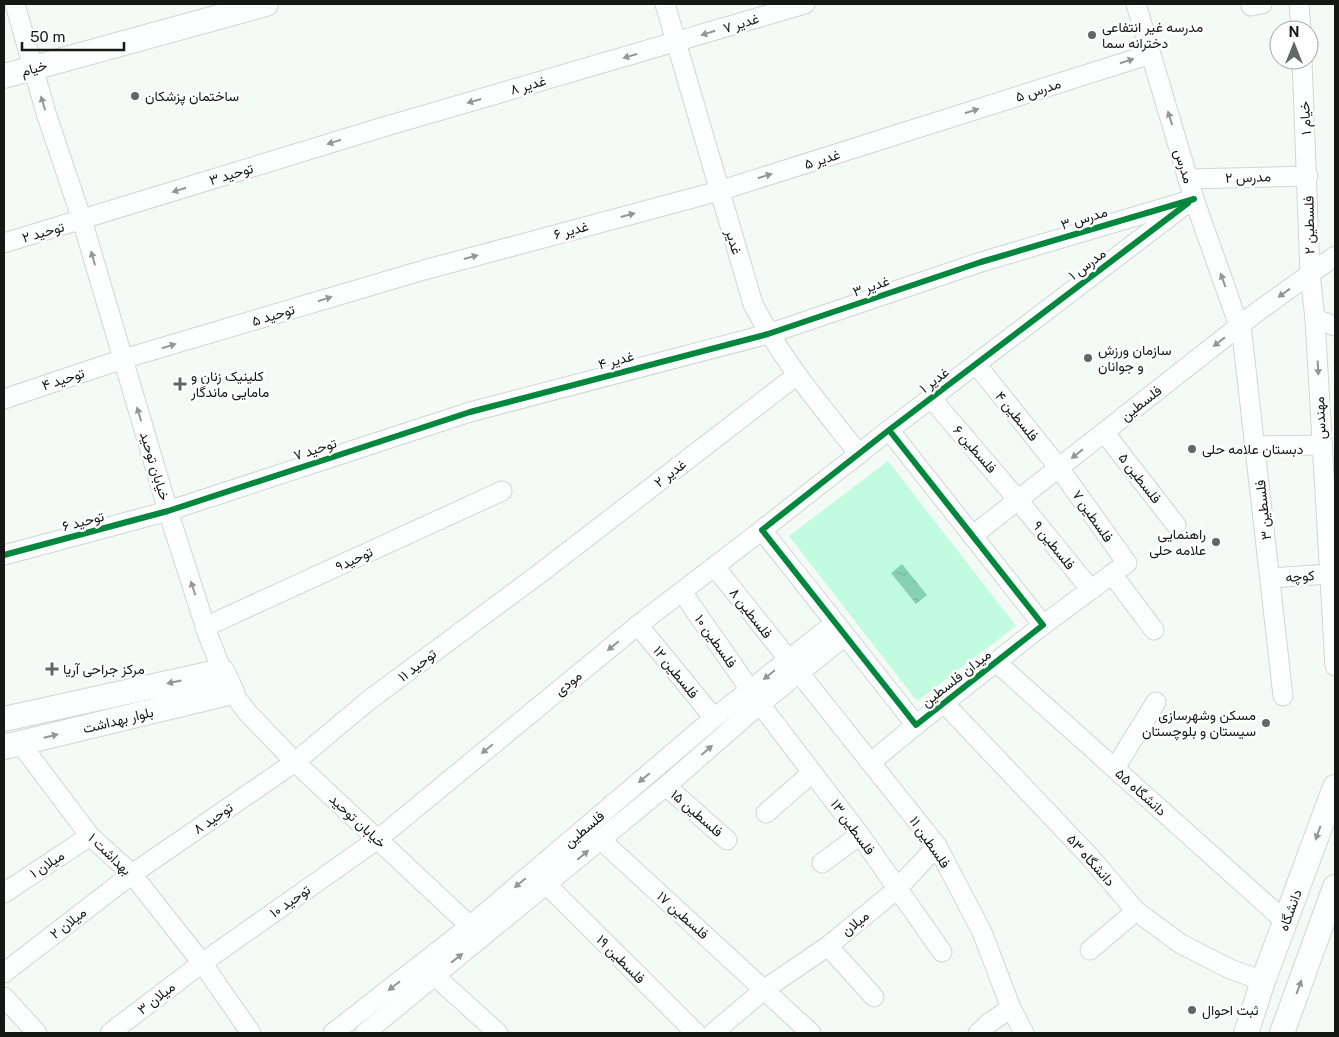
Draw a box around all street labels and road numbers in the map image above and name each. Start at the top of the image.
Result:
street label: غدیر ۷ [721,10,761,37]
street label: خیام [19,57,49,80]
street label: غدیر ۸ [508,72,548,99]
street label: مدرس ۵ [1013,75,1063,106]
street label: خیام ۱ [1296,101,1315,135]
street label: غدیر ۵ [802,146,842,173]
street label: مدرس [1170,147,1197,185]
street label: توحید ۳ [207,160,255,189]
street label: مدرس ۲ [1225,168,1271,187]
street label: فلسطین ۲ [1300,196,1319,254]
street label: مدرس ۳ [1059,203,1109,234]
street label: توحید ۲ [20,218,66,247]
street label: غدیر ۶ [552,218,590,243]
street label: غدیر [721,227,745,257]
street label: مدرس ۱ [1065,245,1109,284]
street label: غدیر ۳ [851,272,892,301]
street label: توحید ۵ [250,301,297,330]
street label: غدیر ۴ [596,348,636,373]
street label: غدیر ۱ [916,364,952,397]
street label: توحید ۴ [40,365,87,394]
street label: فلسطین [1117,382,1165,425]
street label: فلسطین ۴ [991,388,1042,445]
street label: مهندس [1311,396,1330,440]
street label: فلسطین ۶ [949,422,1000,477]
street label: خیابان توحید [136,430,173,503]
street label: توحید ۷ [292,435,339,464]
street label: فلسطین ۵ [1115,450,1165,507]
street label: غدیر ۲ [651,456,690,491]
street label: فلسطین ۳ [1252,479,1275,541]
street label: فلسطین ۷ [1069,487,1117,545]
street label: توحید ۶ [60,508,106,535]
street label: فلسطین ۹ [1029,517,1078,573]
street label: توحید۹ [333,543,376,575]
street label: کوچه [1285,567,1315,587]
street label: فلسطین ۸ [726,585,776,642]
street label: فلسطین ۱۰ [691,611,740,671]
street label: فلسطین ۱۲ [649,643,702,702]
street label: توحید ۱۱ [395,645,440,685]
street label: میدان فلسطین [918,646,995,711]
street label: مودی [551,667,585,700]
street label: بلوار بهداشت [81,704,155,737]
street label: دانشگاه ۵۵ [1112,765,1170,819]
street label: فلسطین ۱۵ [667,786,726,841]
street label: خیابان توحید [326,791,389,852]
street label: فلسطین ۱۳ [827,796,878,858]
street label: توحید ۸ [190,799,236,838]
street label: فلسطین [561,808,608,851]
street label: فلسطین ۱۱ [906,813,954,871]
street label: بهداشت ۱ [85,830,135,879]
street label: دانشگاه ۵۳ [1064,831,1119,889]
street label: میلان ۱ [27,847,68,882]
street label: توحید ۱۰ [267,881,314,922]
street label: دانشگاه [1275,887,1305,933]
street label: فلسطین ۱۷ [653,888,712,943]
street label: میلان ۲ [47,904,90,943]
street label: میلان [838,907,873,940]
street label: فلسطین ۱۹ [593,931,649,987]
street label: میلان ۳ [134,978,179,1018]

